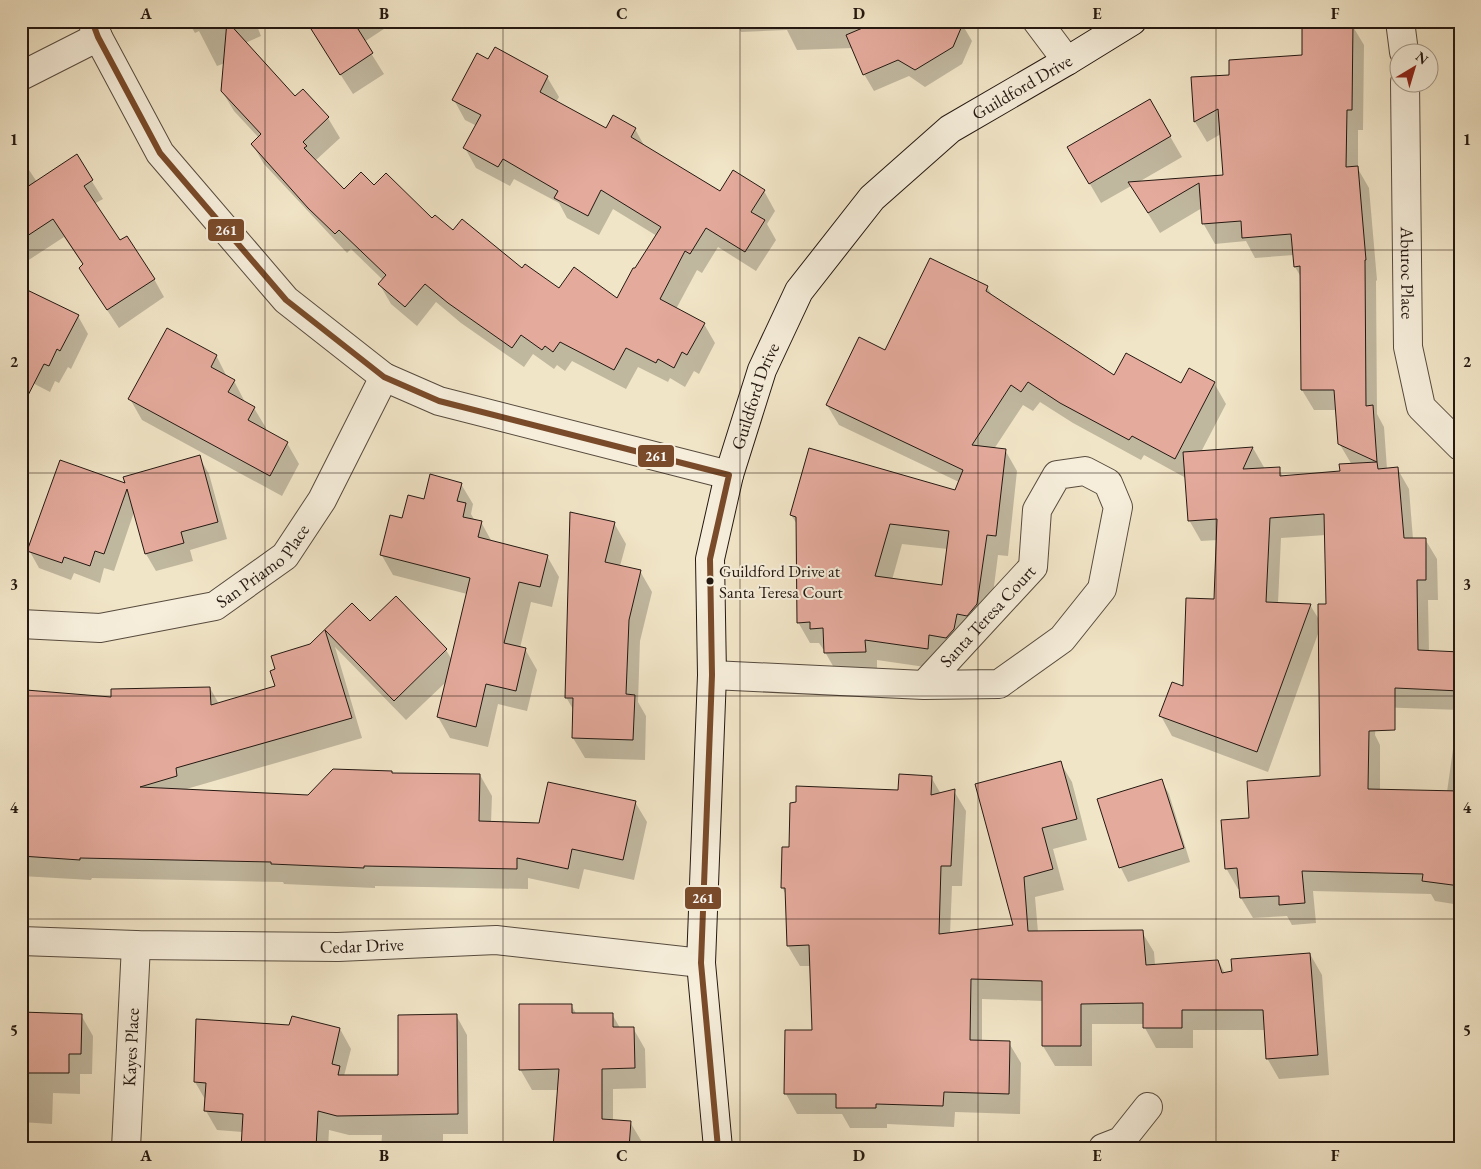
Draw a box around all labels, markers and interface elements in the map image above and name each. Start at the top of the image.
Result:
text: A [139,3,152,24]
text: B [379,3,389,24]
text: C [616,3,628,24]
text: D [853,3,865,24]
text: E [1092,3,1102,24]
text: F [1331,3,1340,24]
north arrow [1388,42,1438,92]
text: N [1412,47,1433,69]
street label: Guildford Drive [968,49,1076,125]
text: 1 [10,129,18,150]
text: 1 [1463,129,1471,150]
line badge: 261 [207,218,245,242]
text: 261 [215,221,237,239]
street label: Aburoc Place [1396,226,1420,319]
street label: Guildford Drive [726,339,784,453]
text: 2 [10,351,19,372]
text: 2 [1463,351,1472,372]
line badge: 261 [637,444,675,468]
text: 261 [645,447,667,465]
street label: San Priamo Place [211,519,314,613]
place label: Guildford Drive at Santa Teresa Court [719,560,844,603]
street label: Santa Teresa Court [934,560,1040,672]
text: 3 [10,574,18,595]
text: 3 [1463,574,1471,595]
marker: Guildford Drive at Santa Teresa Court [705,576,715,586]
text: 4 [10,797,19,818]
text: 4 [1463,797,1472,818]
line badge: 261 [684,886,722,910]
text: 261 [692,889,714,907]
street label: Cedar Drive [320,932,404,958]
street label: Kayes Place [117,1007,144,1087]
text: 5 [10,1020,18,1041]
text: 5 [1463,1020,1471,1041]
text: A [139,1145,152,1166]
text: B [379,1145,389,1166]
text: C [616,1145,628,1166]
text: D [853,1145,865,1166]
text: E [1092,1145,1102,1166]
text: F [1331,1145,1340,1166]

